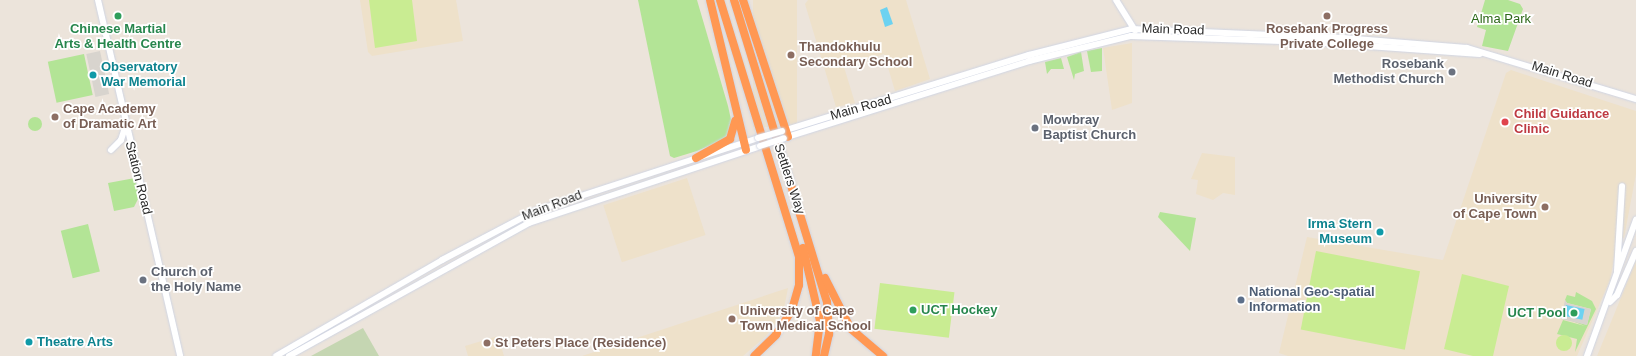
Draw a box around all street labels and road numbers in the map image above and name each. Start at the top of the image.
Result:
street label: Main Road [1141,21,1205,39]
street label: Main Road [1530,58,1594,92]
street label: Main Road [829,92,893,124]
street label: Station Road [121,140,155,216]
street label: Settlers Way [770,142,808,216]
street label: Main Road [520,187,584,225]

